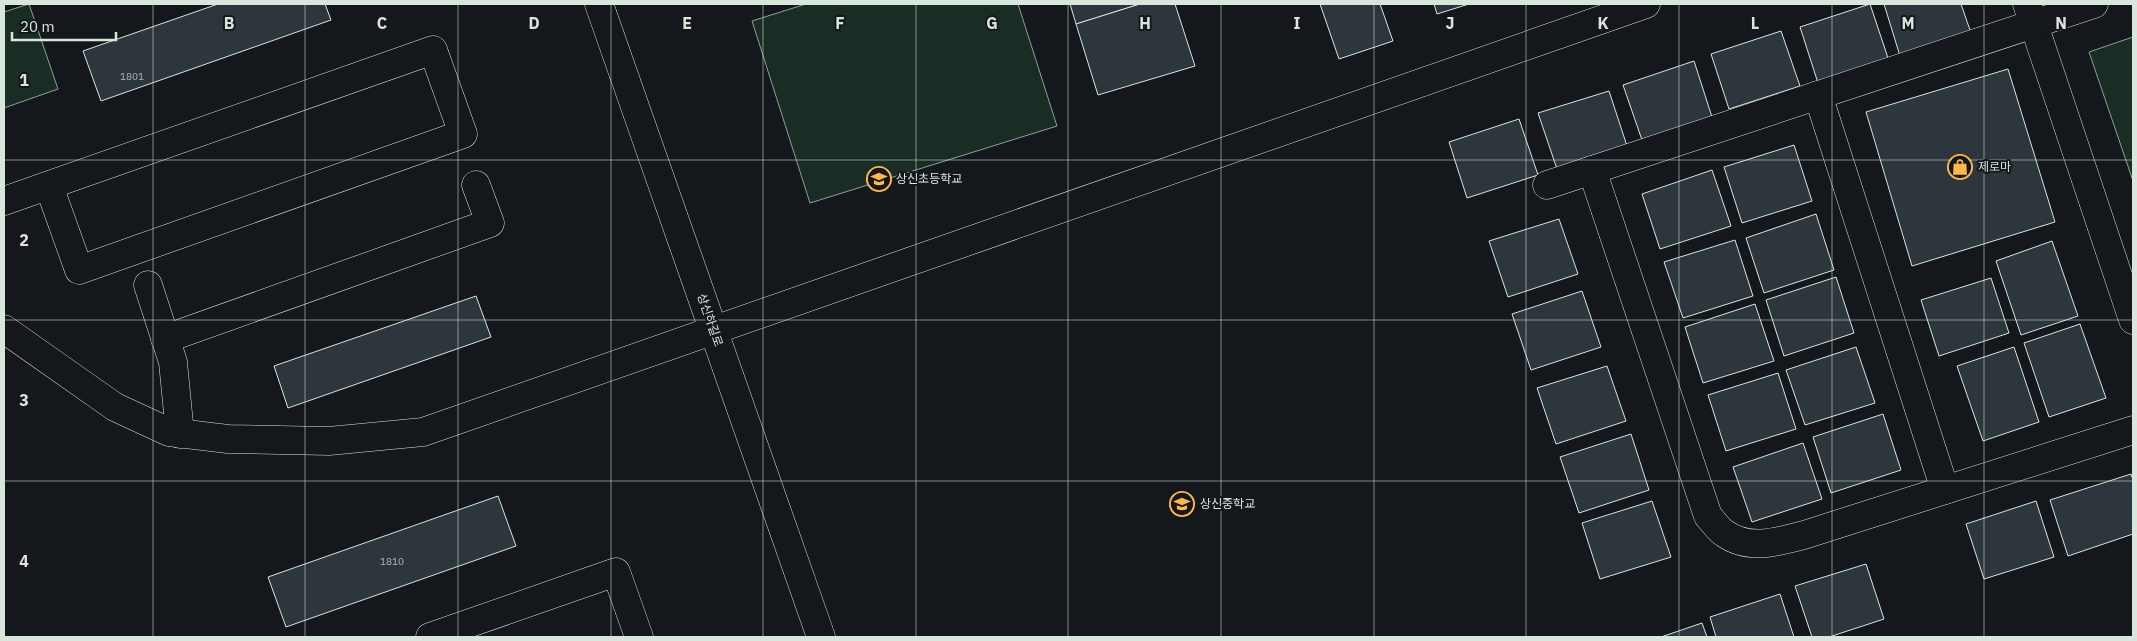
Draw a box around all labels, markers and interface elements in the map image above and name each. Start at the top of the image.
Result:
scale bar [12,10,116,42]
text: B [224,13,235,33]
text: C [377,13,387,33]
text: D [528,13,540,33]
text: E [682,13,692,33]
text: F [835,13,845,33]
text: G [986,13,998,33]
text: H [1139,13,1151,33]
text: I [1294,13,1301,33]
text: J [1446,13,1454,33]
text: K [1597,13,1609,33]
text: L [1751,13,1759,33]
text: M [1901,13,1915,33]
text: N [2055,13,2067,33]
text: 20 m [20,17,55,36]
text: 1 [19,70,29,90]
house number: 1801 [120,70,144,83]
shop icon: 제로마 [1947,154,1973,180]
place label: 제로마 [1978,159,2011,174]
school or university icon: 상신초등학교 [866,166,892,192]
place label: 상신초등학교 [896,171,962,186]
text: 2 [19,230,29,250]
street label: 상신하길로 [694,291,727,348]
text: 3 [19,390,29,410]
school or university icon: 상신중학교 [1169,491,1195,517]
place label: 상신중학교 [1200,496,1255,511]
text: 4 [19,551,29,571]
house number: 1810 [380,555,404,568]

